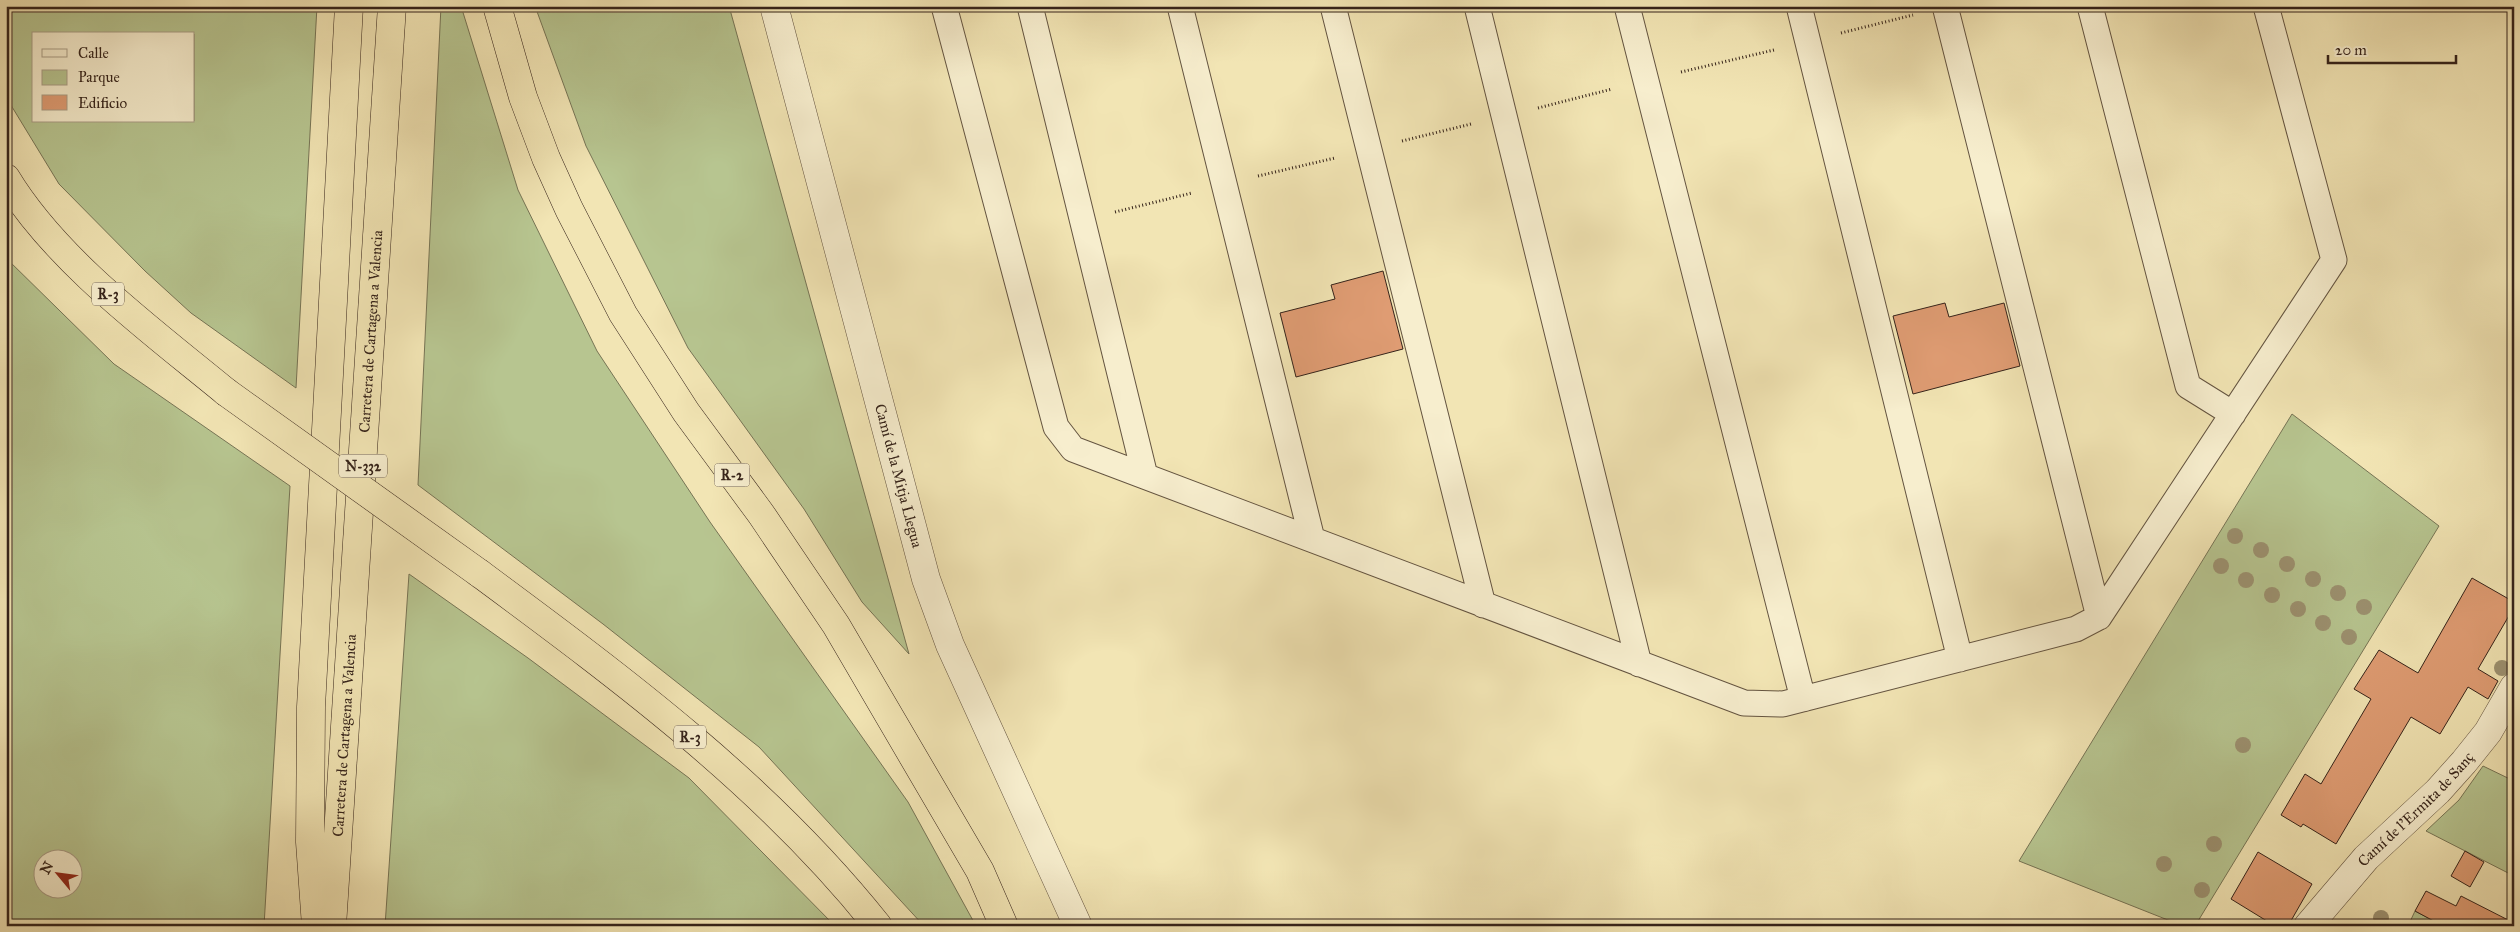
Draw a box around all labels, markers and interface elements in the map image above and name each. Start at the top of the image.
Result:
legend [32,32,195,122]
scale bar [2328,32,2455,64]
text: 20 m [2335,41,2367,59]
text: Calle [78,44,109,62]
text: Parque [78,68,120,87]
text: Edificio [78,94,127,112]
street label: Carretera de Cartagena a Valencia [355,229,386,433]
road number: R-3 [92,282,124,306]
street label: Camí de la Mitja Llegua [871,402,926,550]
road number: N-332 [339,454,387,478]
road number: R-2 [714,464,750,486]
street label: Carretera de Cartagena a Valencia [329,633,360,837]
road number: R-3 [674,726,706,749]
street label: Camí de l'Ermita de Sanç [2354,748,2477,870]
north arrow [32,850,82,900]
text: N [37,859,57,877]

